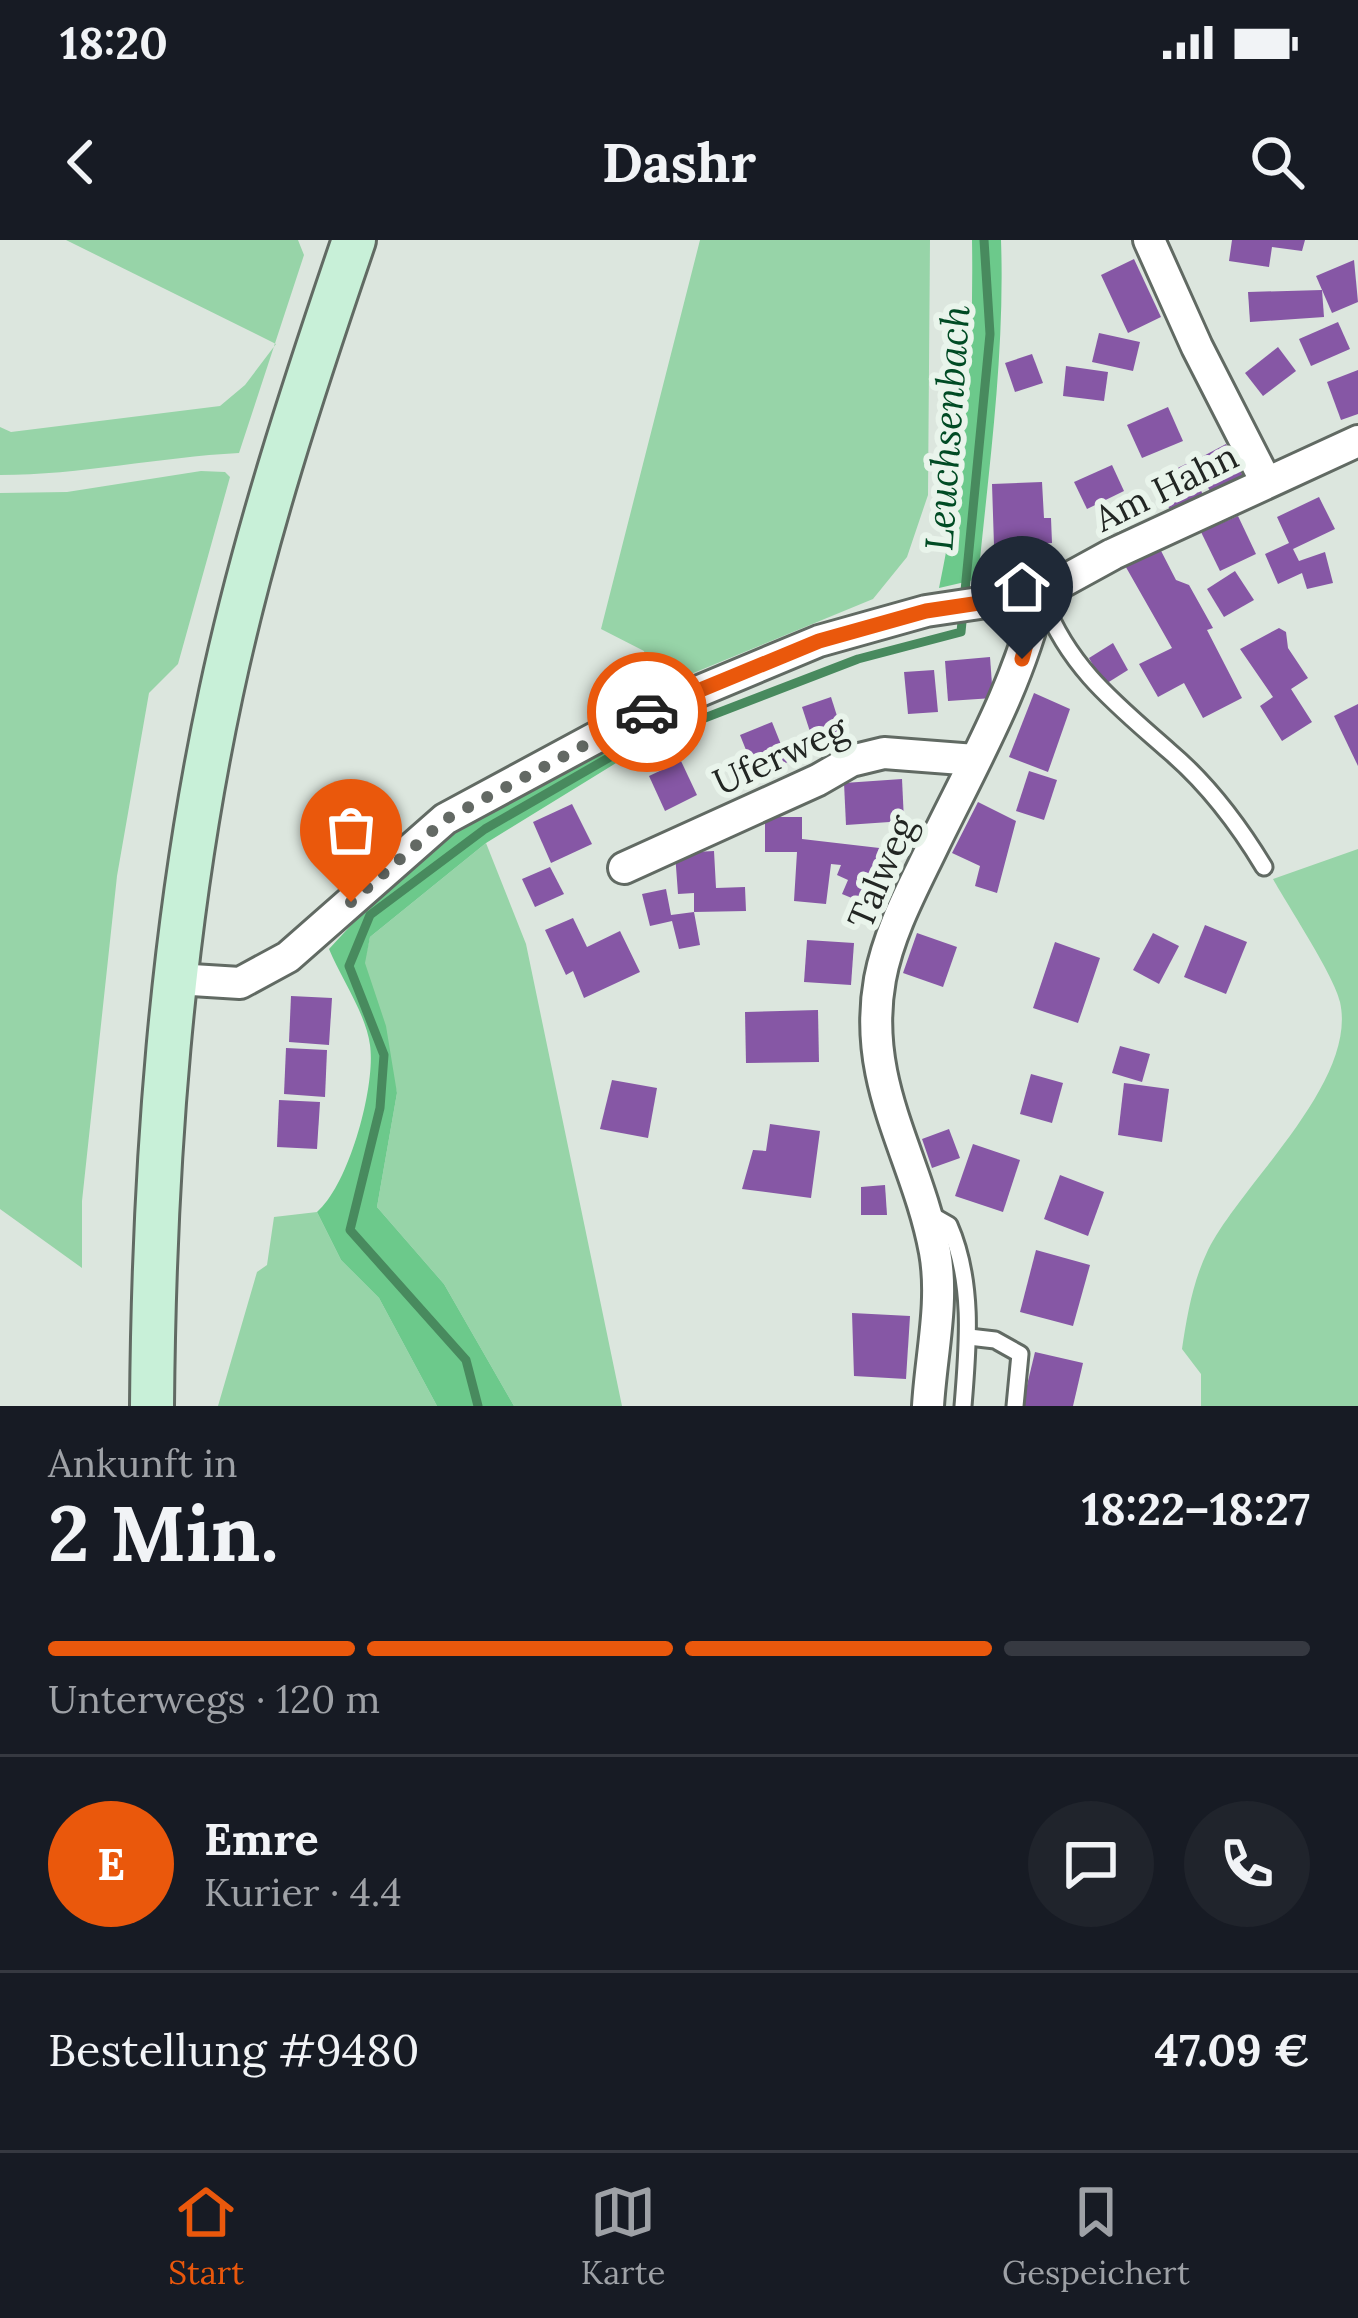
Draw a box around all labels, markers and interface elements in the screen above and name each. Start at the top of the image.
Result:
text: 18:20 [60,14,168,71]
text: Dashr [602,128,756,197]
icon: back [48,129,114,195]
icon: search [1244,129,1310,195]
water label: Leuchsenbach [913,303,981,553]
street label: Am Hahn [1086,433,1245,542]
pin [971,536,1073,659]
icon: home [989,554,1055,620]
courier [587,652,707,772]
icon: car [614,679,680,745]
street label: Uferweg [706,705,855,805]
pin [300,779,402,902]
icon: bag [318,797,384,863]
street label: Talweg [837,808,926,935]
text: Ankunft in [48,1438,238,1488]
text: 18:22–18:27 [1082,1480,1310,1537]
text: 2 Min. [48,1483,279,1582]
text: Unterwegs · 120 m [48,1674,380,1724]
button: chat [1028,1801,1154,1927]
button: phone [1184,1801,1310,1927]
text: Emre [204,1810,319,1867]
text: E [97,1835,125,1892]
text: Kurier · 4.4 [204,1867,402,1917]
text: Bestellung #9480 [48,2021,419,2078]
text: 47.09 € [1155,2021,1310,2078]
tab: Start [168,2179,244,2293]
tab: Karte [581,2179,665,2293]
tab: Gespeichert [1002,2179,1190,2293]

